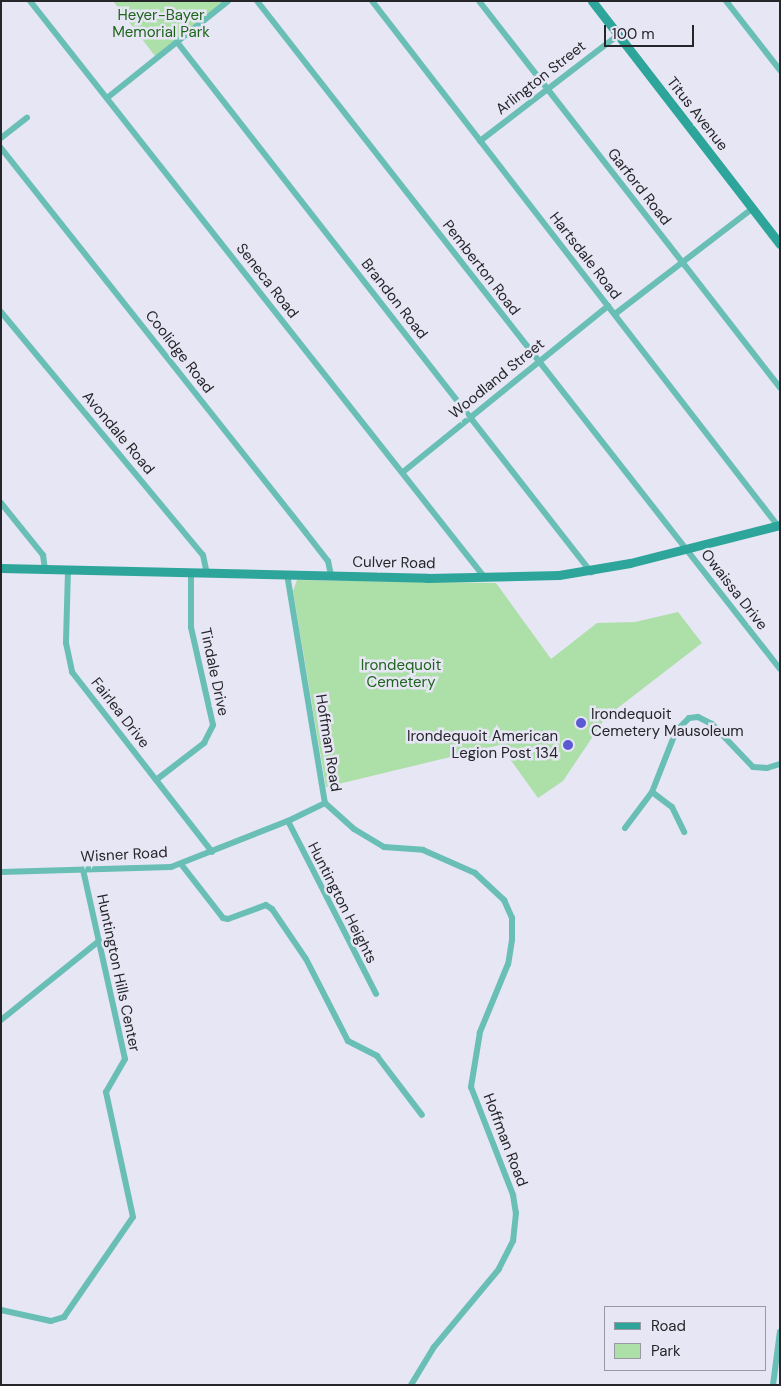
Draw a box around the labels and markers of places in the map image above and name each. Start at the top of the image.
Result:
place label: Irondequoit Cemetery Mausoleum [591,705,744,740]
marker: Irondequoit Cemetery Mausoleum [575,717,587,729]
place label: Irondequoit American Legion Post 134 [407,727,558,762]
marker: Irondequoit American Legion Post 134 [562,739,574,751]

